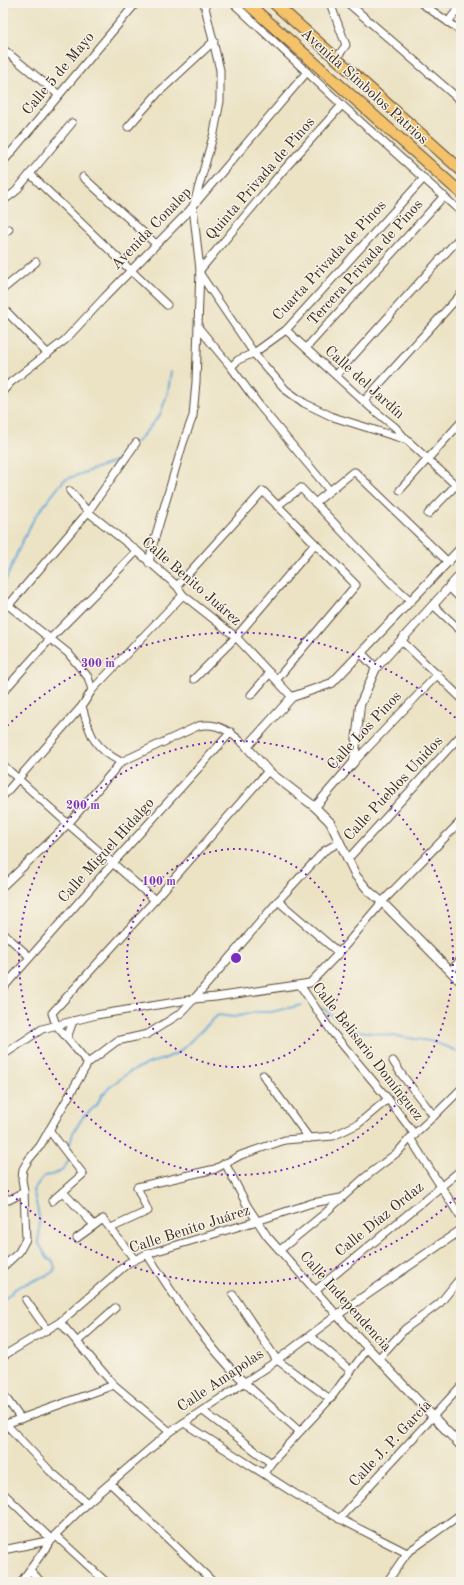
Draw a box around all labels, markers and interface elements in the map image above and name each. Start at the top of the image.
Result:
street label: Avenida Símbolos Patrios [298,26,430,148]
street label: Calle 5 de Mayo [20,30,98,118]
street label: Quinta Privada de Pinos [204,115,318,243]
street label: Avenida Conalep [109,185,195,273]
street label: Tercera Privada de Pinos [306,197,426,329]
street label: Cuarta Privada de Pinos [270,198,390,324]
street label: Calle del Jardín [321,344,407,422]
street label: Calle Benito Juárez [138,535,244,629]
text: 300 m [81,658,115,670]
street label: Calle Los Pinos [325,689,405,773]
street label: Calle Pueblos Unidos [342,734,446,844]
street label: Calle Miguel Hidalgo [56,796,158,906]
text: 200 m [66,800,100,812]
text: 100 m [142,876,176,888]
centre of rings [229,951,243,965]
street label: Calle Belisario Domínguez [309,980,425,1124]
street label: Calle Díaz Ordaz [333,1180,427,1260]
street label: Calle Benito Juárez [128,1203,252,1257]
street label: Calle Independencia [296,1249,394,1355]
street label: Calle Amapolas [175,1347,267,1415]
street label: Calle J. P. García [347,1397,435,1490]

